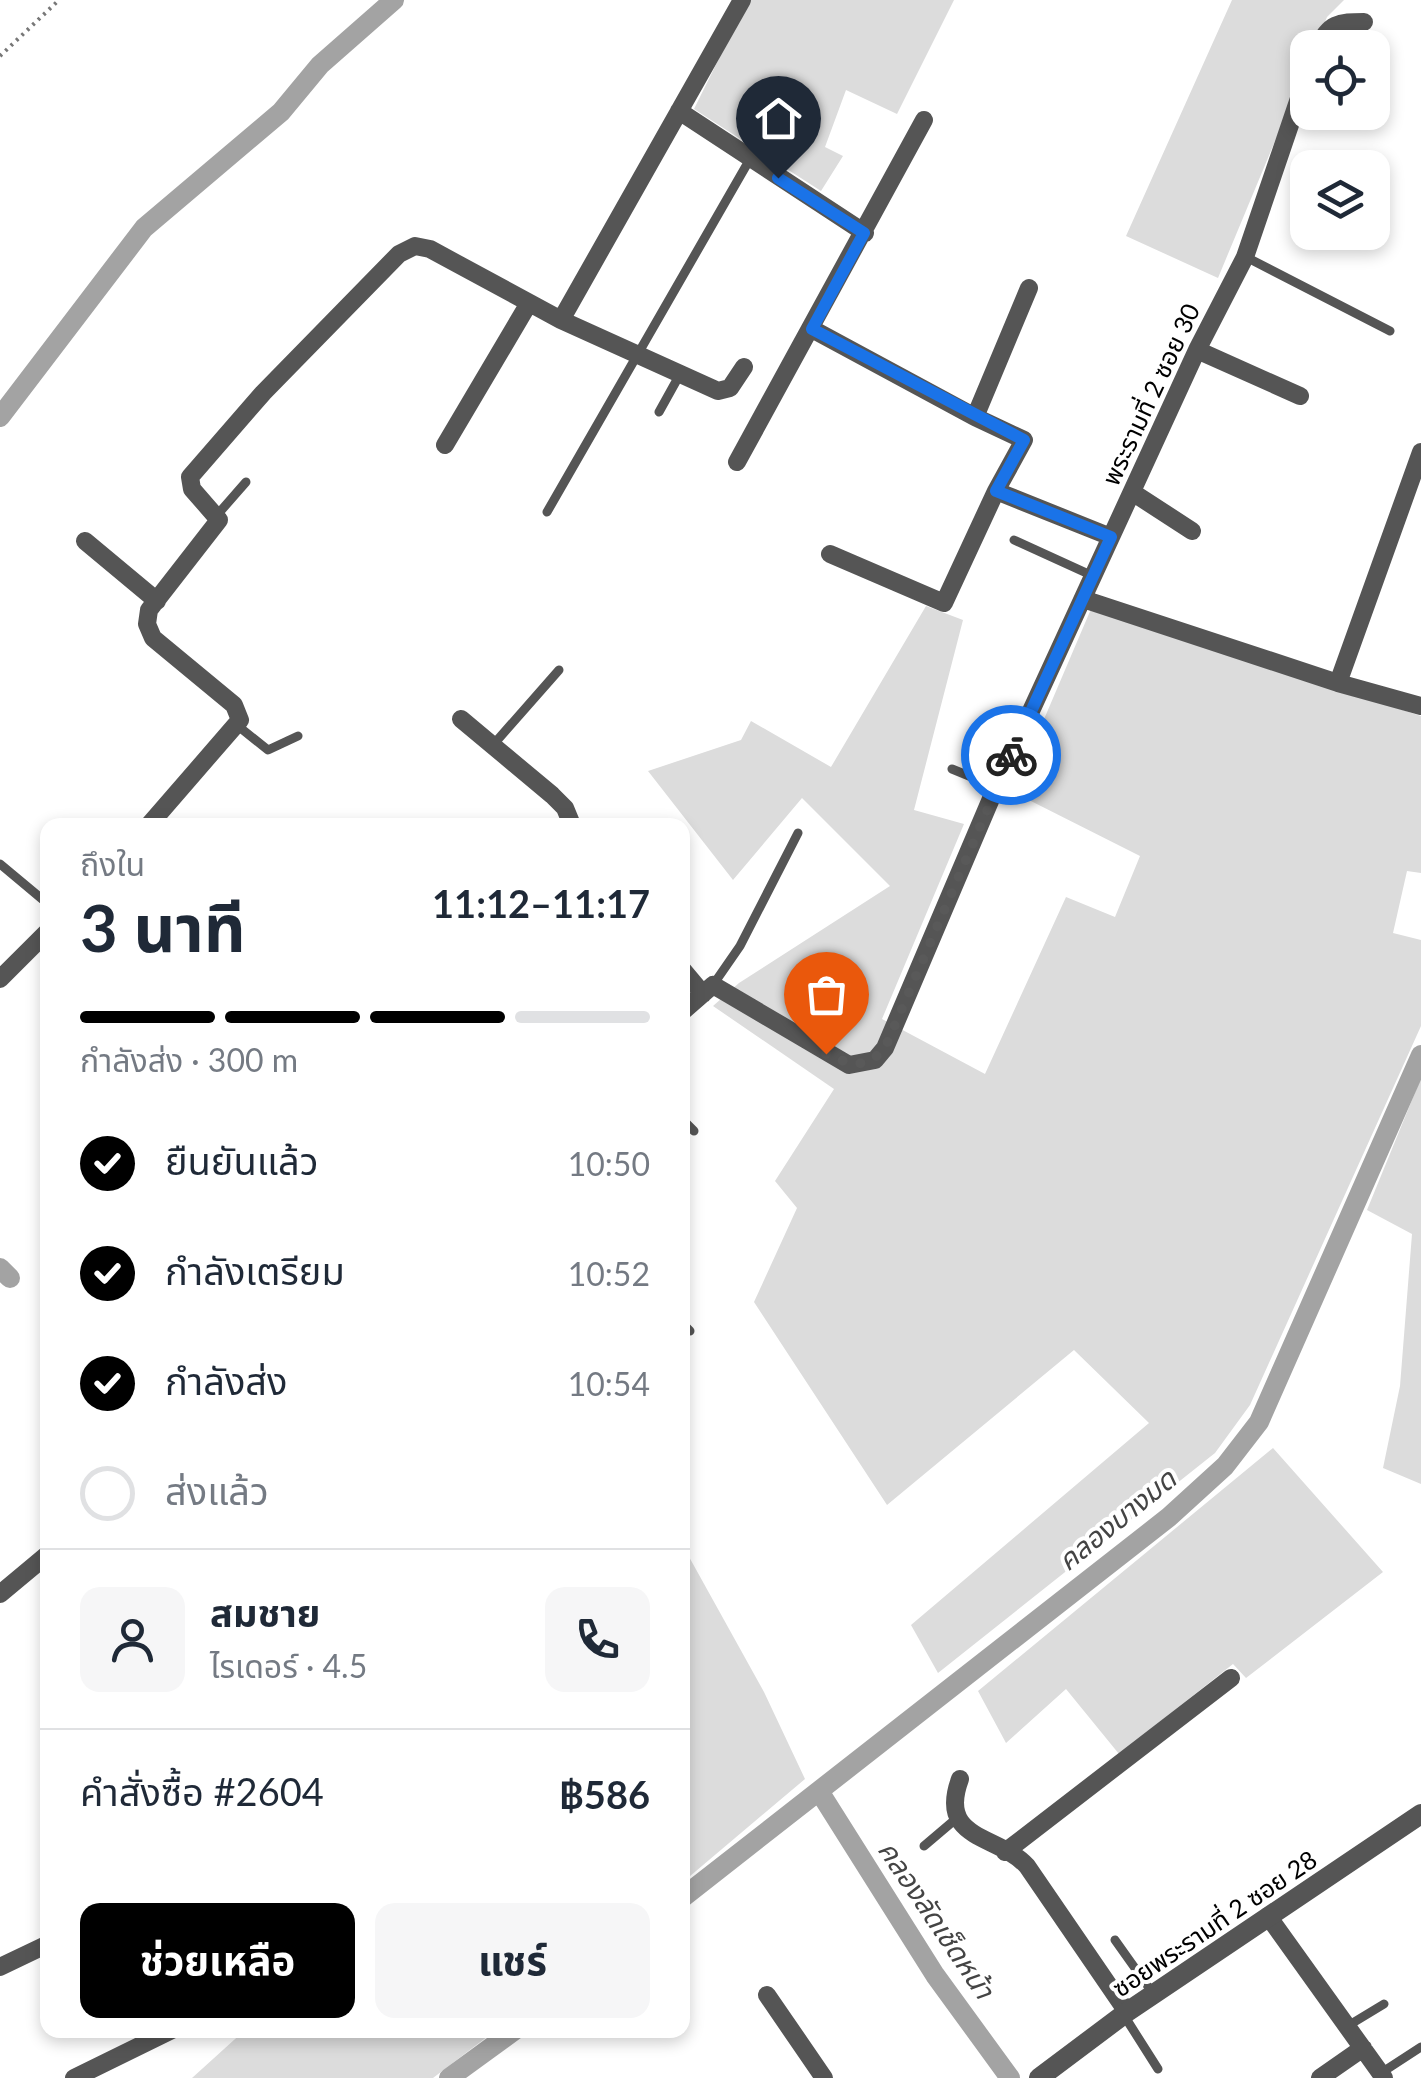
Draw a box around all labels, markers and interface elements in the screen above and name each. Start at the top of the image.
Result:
map controls [1290,30,1390,250]
button: locate [1290,30,1390,130]
pin [736,76,821,179]
icon: home [751,91,806,146]
button: layers [1290,150,1390,250]
street label: พระรามที่ 2 ซอย 30 [1094,298,1205,490]
courier [961,705,1061,805]
icon: bike [984,728,1039,783]
text: ถึงใน [80,844,145,883]
text: 11:12–11:17 [432,880,650,926]
text: 3 นาที [80,888,246,966]
pin [784,952,869,1055]
icon: bag [799,967,854,1022]
text: กำลังส่ง · 300 m [80,1040,298,1079]
icon: check [80,1136,135,1191]
text: ยืนยันแล้ว [165,1137,318,1183]
text: 10:50 [568,1144,650,1183]
icon: check [80,1246,135,1301]
text: กำลังเตรียม [165,1247,345,1293]
text: 10:52 [568,1254,650,1293]
icon: check [80,1356,135,1411]
text: กำลังส่ง [165,1357,287,1403]
text: 10:54 [568,1364,650,1403]
water label: คลองบางมด [1050,1461,1182,1577]
text: ส่งแล้ว [165,1467,269,1513]
button: person [80,1587,185,1692]
button: phone [545,1587,650,1692]
text: สมชาย [210,1589,320,1635]
text: ไรเดอร์ · 4.5 [210,1646,367,1685]
text: คำสั่งซื้อ #2604 [80,1768,324,1814]
text: ฿586 [558,1771,650,1817]
water label: คลองลัดเช็ดหน้า [872,1834,1003,2006]
street label: ซอยพระรามที่ 2 ซอย 28 [1106,1843,1322,2002]
button: ช่วยเหลือ [80,1903,355,2018]
button: แชร์ [375,1903,650,2018]

